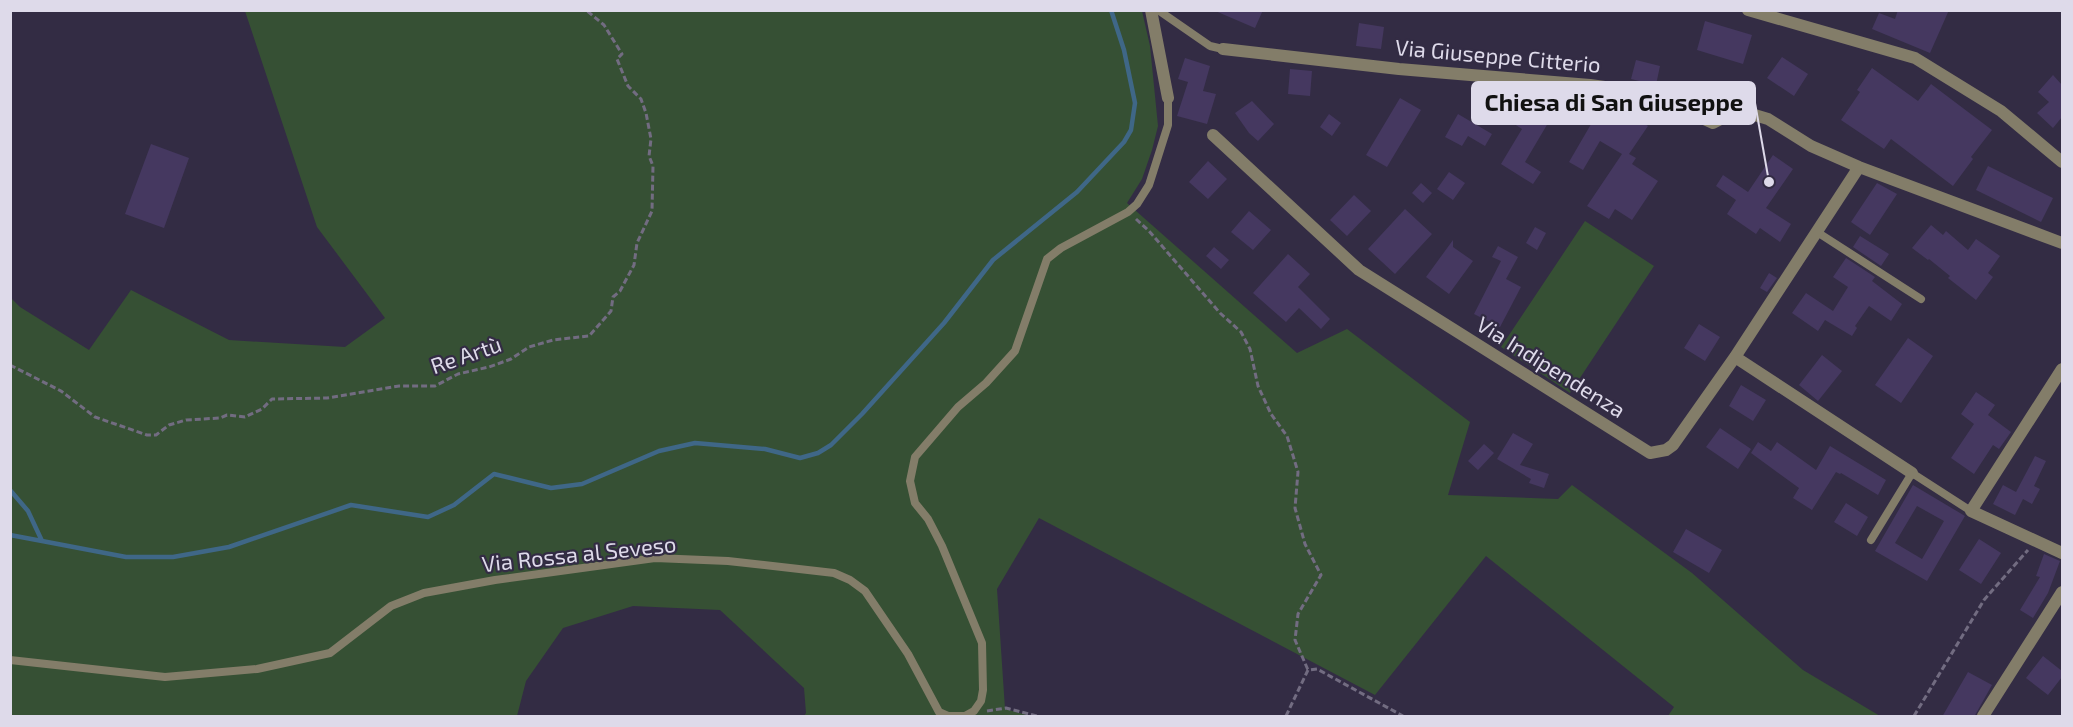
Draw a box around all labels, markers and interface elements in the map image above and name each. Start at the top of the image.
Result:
street label: Via Giuseppe Citterio [1394,33,1602,77]
callout: Chiesa di San Giuseppe [1472,82,1755,124]
text: Chiesa di San Giuseppe [1485,87,1743,116]
street label: Via Indipendenza [1472,310,1631,422]
street label: Re Artù [427,330,504,378]
street label: Via Rossa al Seveso [480,530,677,576]

